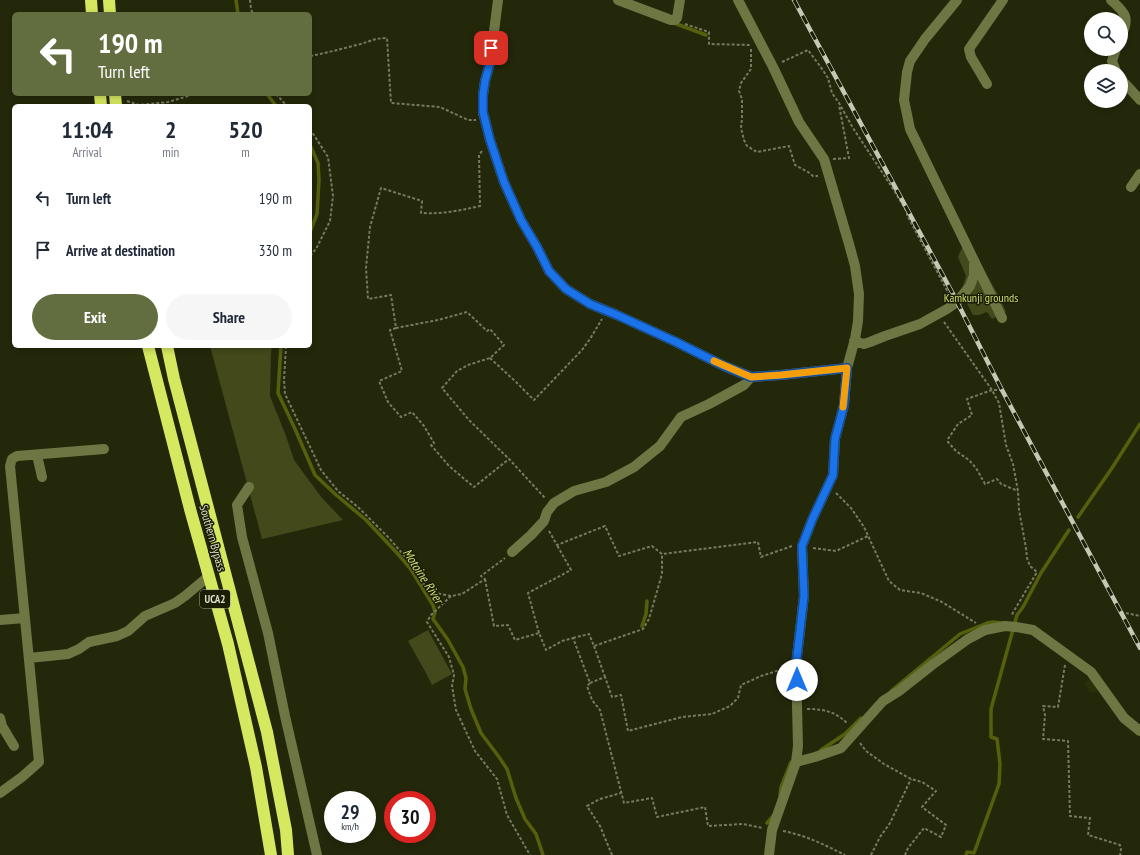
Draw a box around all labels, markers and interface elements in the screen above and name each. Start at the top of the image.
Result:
map controls [1084,12,1128,108]
button: search [1084,12,1128,56]
text: 190 m [98,24,162,61]
icon: left [32,28,84,80]
pin [474,31,508,65]
icon: arrive [480,37,502,59]
text: Turn left [98,60,150,83]
button: layers [1084,64,1128,108]
text: 11:04 [61,114,113,145]
text: 2 [165,114,176,145]
text: 520 [228,114,263,145]
text: Arrival [72,144,102,161]
text: min [162,144,179,161]
text: m [241,144,250,161]
icon: left [32,187,54,209]
text: Turn left [66,189,111,208]
text: 190 m [259,189,292,208]
icon: arrive [32,239,54,261]
text: Arrive at destination [66,241,175,260]
text: 330 m [259,241,292,260]
park label: Kamkunji grounds [944,290,1018,305]
button: Exit [32,294,158,340]
button: Share [166,294,292,340]
street label: Southern Bypass [196,503,230,573]
water label: Motoine River [399,545,449,609]
road number: UCA2 [200,590,230,608]
position arrow [776,659,818,701]
speed limit sign: 30 [384,791,436,843]
text: 29 [340,799,360,825]
text: km/h [341,820,359,833]

